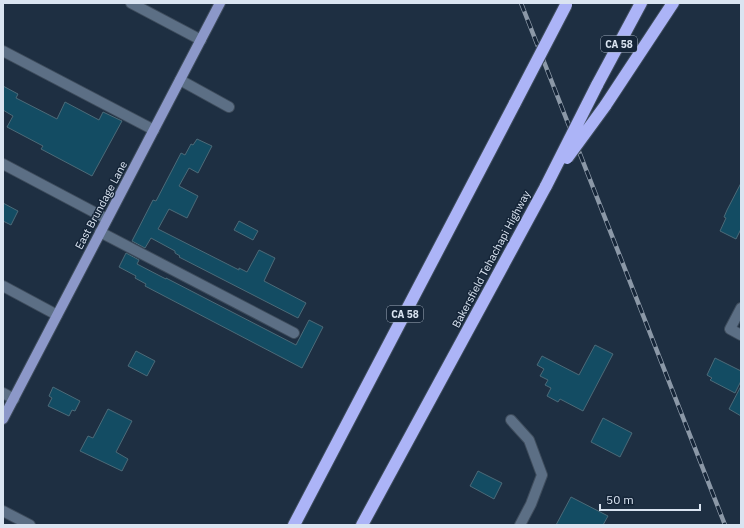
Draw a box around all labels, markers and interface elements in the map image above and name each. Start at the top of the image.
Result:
road number: CA 58 [601,36,637,52]
street label: East Brundage Lane [72,158,130,252]
street label: Bakersfield Tehachapi Highway [449,187,533,330]
road number: CA 58 [387,306,423,322]
scale bar [600,486,700,512]
text: 50 m [606,492,634,507]

